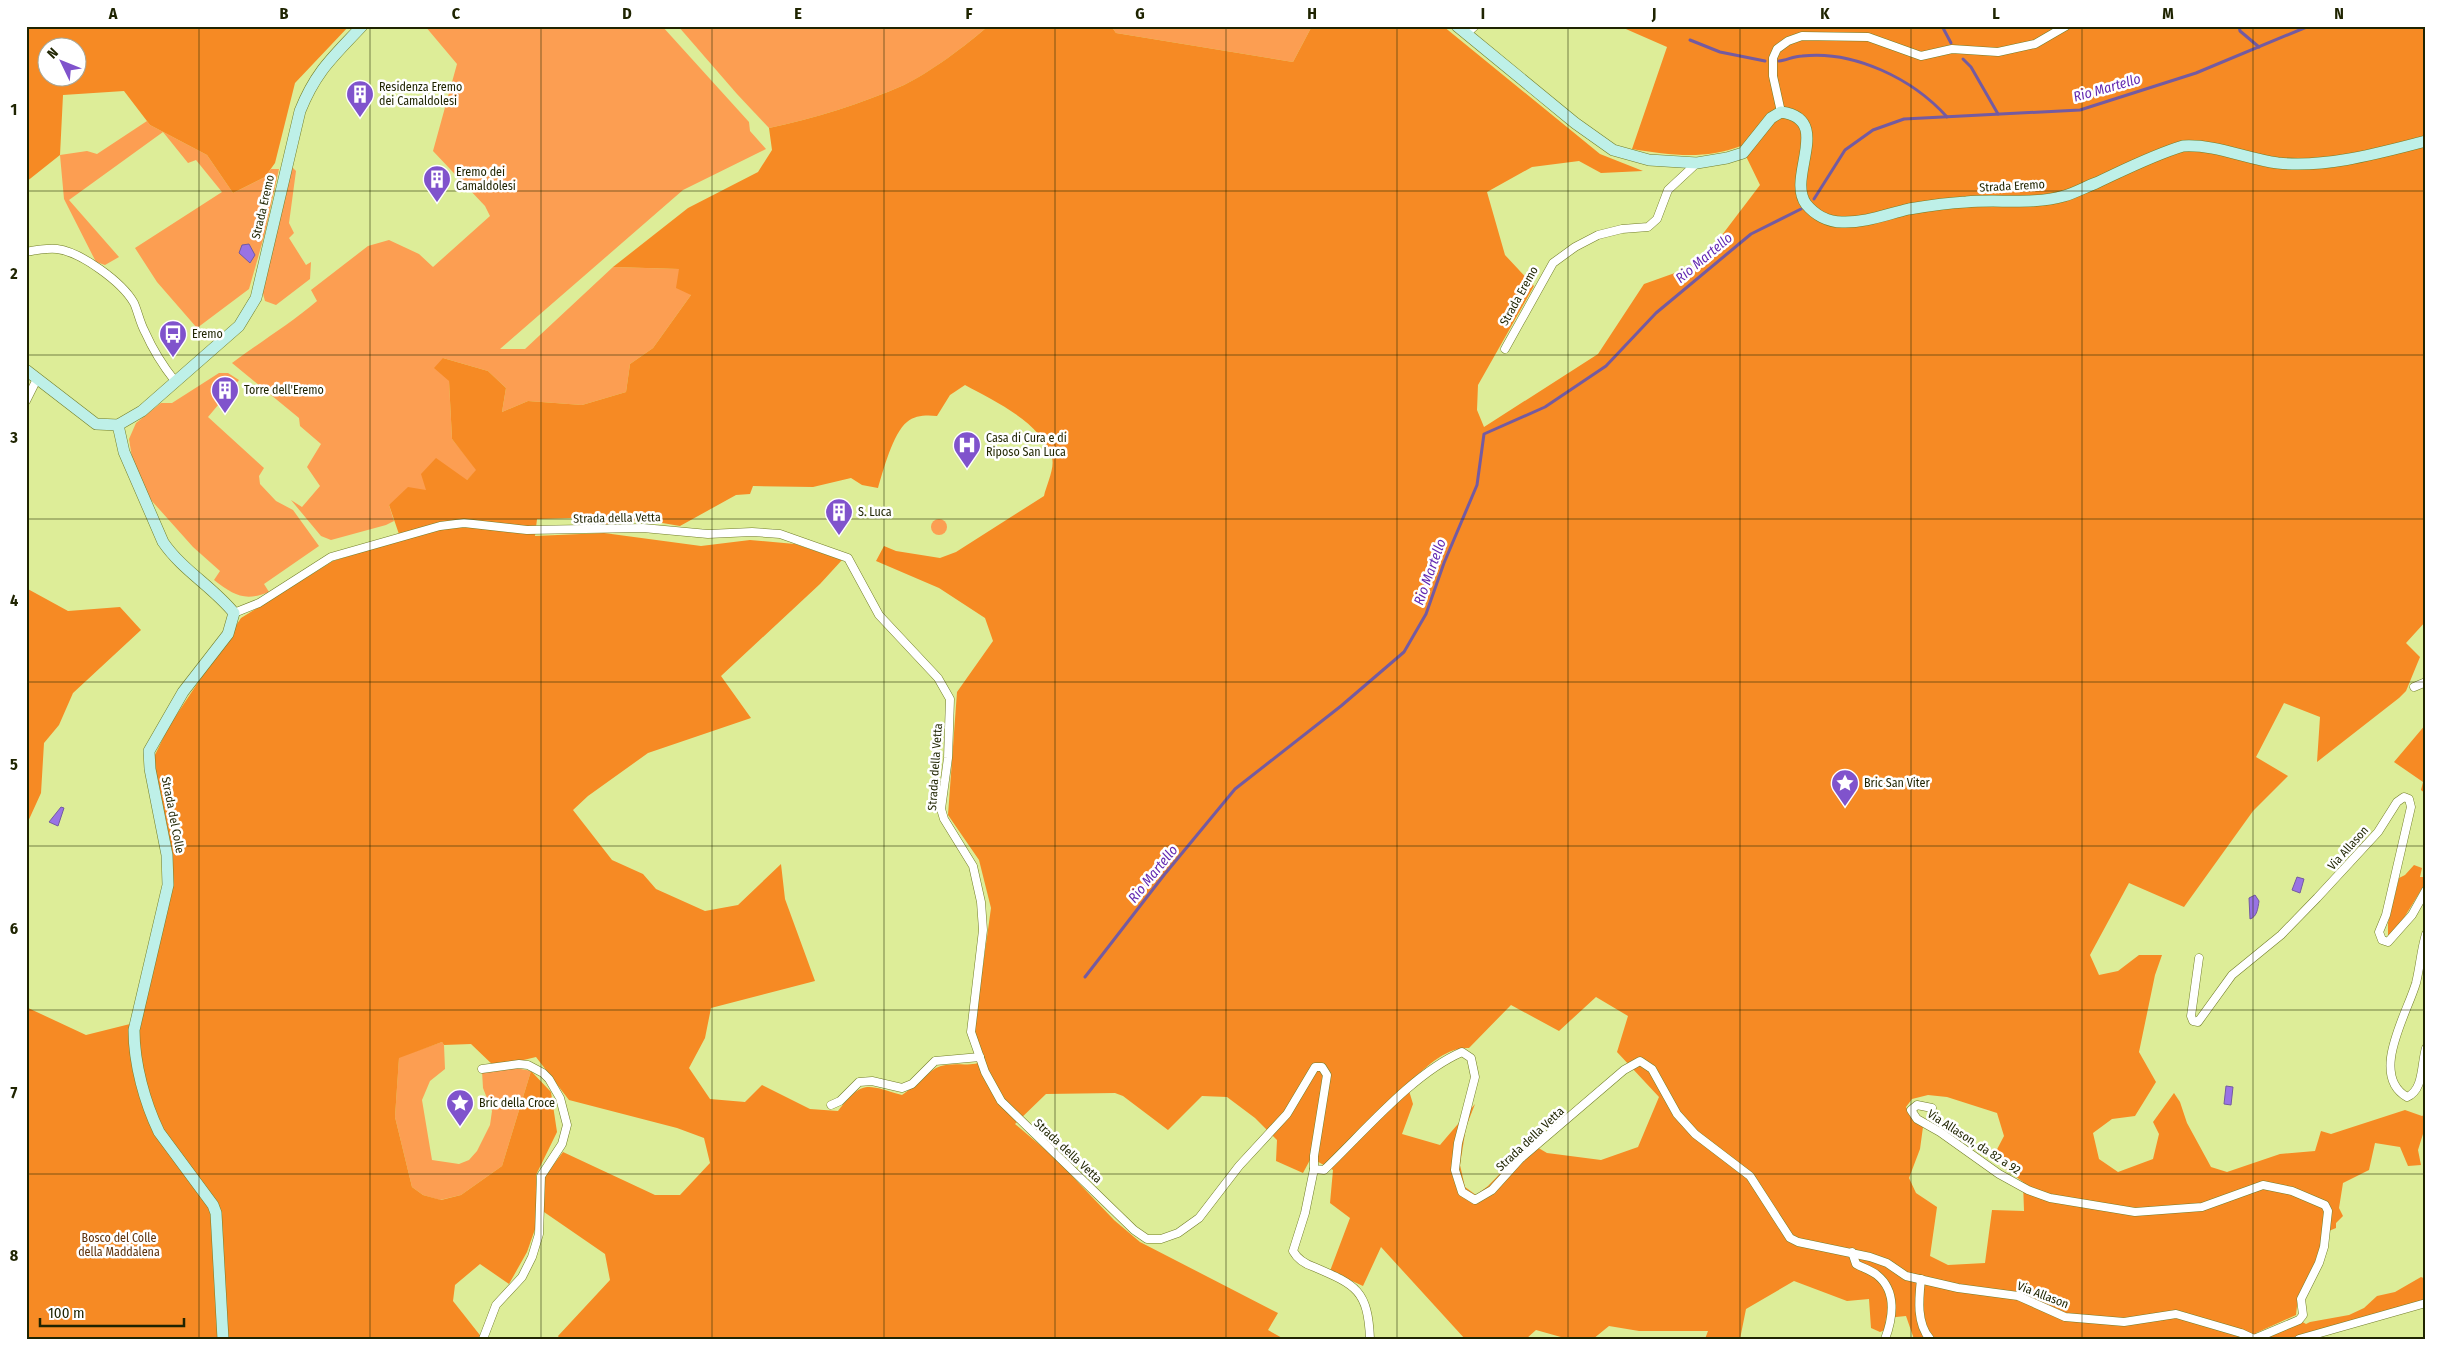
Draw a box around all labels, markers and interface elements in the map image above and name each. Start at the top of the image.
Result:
text: A [108,4,118,23]
text: B [280,4,289,23]
text: C [452,4,461,23]
text: D [622,4,632,23]
text: E [794,4,802,23]
text: F [965,4,973,23]
text: G [1135,4,1145,23]
text: H [1307,4,1317,23]
text: I [1481,4,1485,23]
text: J [1651,4,1656,23]
text: K [1820,4,1830,23]
text: L [1992,4,2000,23]
text: M [2162,4,2174,23]
text: N [2334,4,2344,23]
north arrow [38,38,88,88]
text: N [44,45,62,62]
water label: Rio Martello [2071,70,2143,106]
building icon: Residenza Eremo dei Camaldolesi [345,79,375,118]
place label: Residenza Eremo dei Camaldolesi [379,80,462,108]
text: 1 [11,100,17,119]
building icon: Eremo dei Camaldolesi [422,164,452,203]
place label: Eremo dei Camaldolesi [456,165,516,193]
street label: Strada Eremo [249,173,277,241]
street label: Strada Eremo [1979,177,2045,195]
water label: Rio Martello [1672,229,1736,287]
text: 2 [9,264,18,283]
street label: Strada Eremo [1497,264,1541,328]
bus stop icon: Eremo [158,319,188,358]
place label: Eremo [192,327,223,341]
building icon: Torre dell'Eremo [210,375,240,414]
place label: Torre dell'Eremo [244,383,324,397]
text: 3 [9,428,18,447]
hospital icon: Casa di Cura e di Riposo San Luca [952,430,982,469]
place label: Casa di Cura e di Riposo San Luca [986,431,1067,459]
building icon: S. Luca [824,497,854,536]
place label: S. Luca [858,505,892,519]
street label: Strada della Vetta [573,510,661,526]
water label: Rio Martello [1410,537,1450,607]
text: 4 [10,591,18,610]
street label: Strada della Vetta [925,723,945,811]
text: 5 [10,755,18,774]
place icon: Bric San Viter [1830,768,1860,807]
street label: Strada del Colle [159,776,187,854]
place label: Bric San Viter [1864,776,1931,790]
street label: Via Allason [2325,823,2371,873]
water label: Rio Martello [1125,842,1181,906]
text: 6 [10,919,18,938]
text: 7 [11,1083,18,1102]
place icon: Bric della Croce [445,1088,475,1127]
place label: Bric della Croce [479,1096,555,1110]
street label: Strada della Vetta [1493,1104,1567,1174]
street label: Via Allason, da 82 a 92 [1925,1107,2023,1177]
street label: Strada della Vetta [1031,1116,1105,1186]
park label: Bosco del Colle della Maddalena [78,1231,160,1259]
text: 8 [10,1246,19,1265]
street label: Via Allason [2015,1279,2071,1311]
scale bar [40,1295,184,1327]
text: 100 m [48,1304,85,1322]

